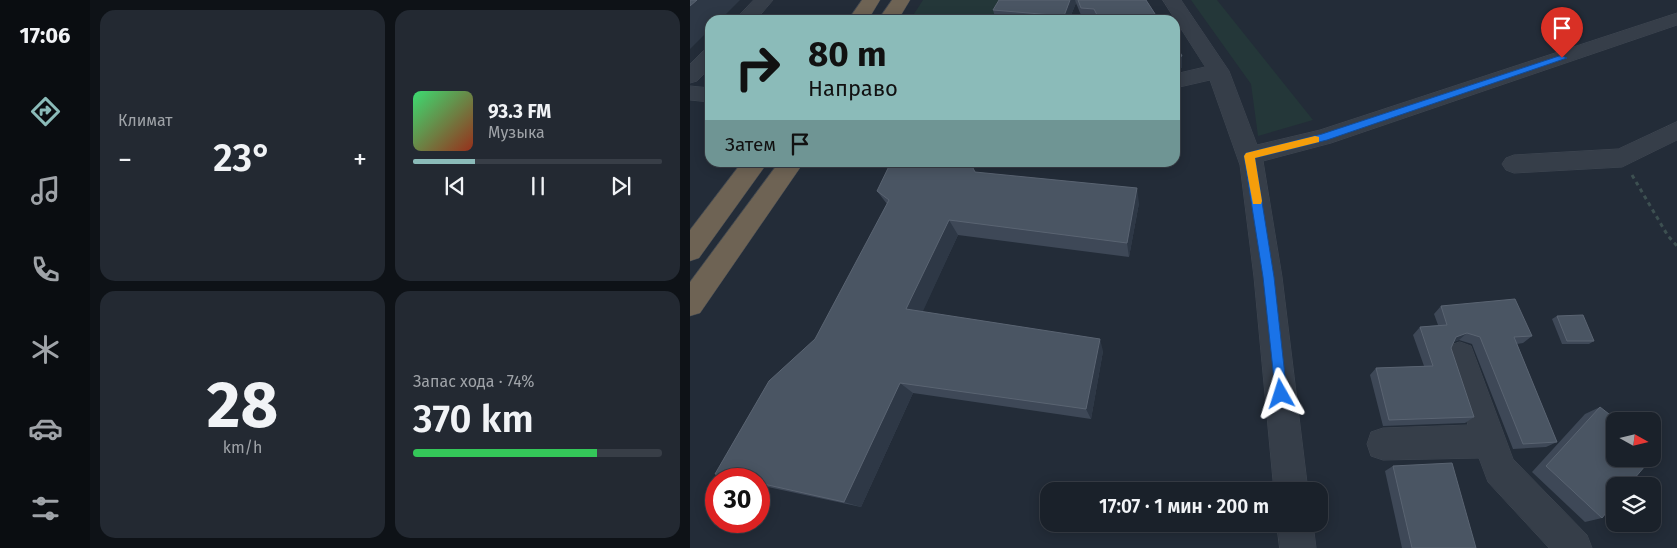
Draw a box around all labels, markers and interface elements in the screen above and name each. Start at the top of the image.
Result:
pin [1541,7,1583,58]
icon: arrive [1548,14,1576,42]
text: 17:06 [19,22,71,49]
text: 80 m [808,33,887,75]
icon: right [725,35,790,100]
text: Направо [808,75,898,102]
icon: directions [28,94,63,129]
text: 93.3 FM [488,100,551,123]
text: Климат [118,111,173,130]
text: Музыка [488,123,545,142]
icon: arrive [786,130,814,158]
text: Затем [725,133,776,156]
text: 23° [213,135,272,181]
text: − [118,143,132,176]
text: + [353,143,367,176]
icon: previous [441,172,469,200]
icon: pause [524,172,552,200]
icon: next [607,172,635,200]
icon: music [28,173,63,208]
icon: phone [28,252,63,287]
icon: climate [28,332,63,367]
text: 28 [207,366,278,444]
position arrow [1254,367,1306,419]
text: Запас хода · 74% [413,372,534,391]
text: 370 km [413,396,534,442]
icon: car [28,411,63,446]
north arrow [1606,412,1661,468]
map controls [1606,412,1661,532]
text: km/h [223,438,262,457]
speed limit sign: 30 [705,468,770,533]
button: layers [1606,477,1661,532]
icon: filters [28,491,63,526]
text: 17:07 · 1 мин · 200 m [1099,495,1269,518]

